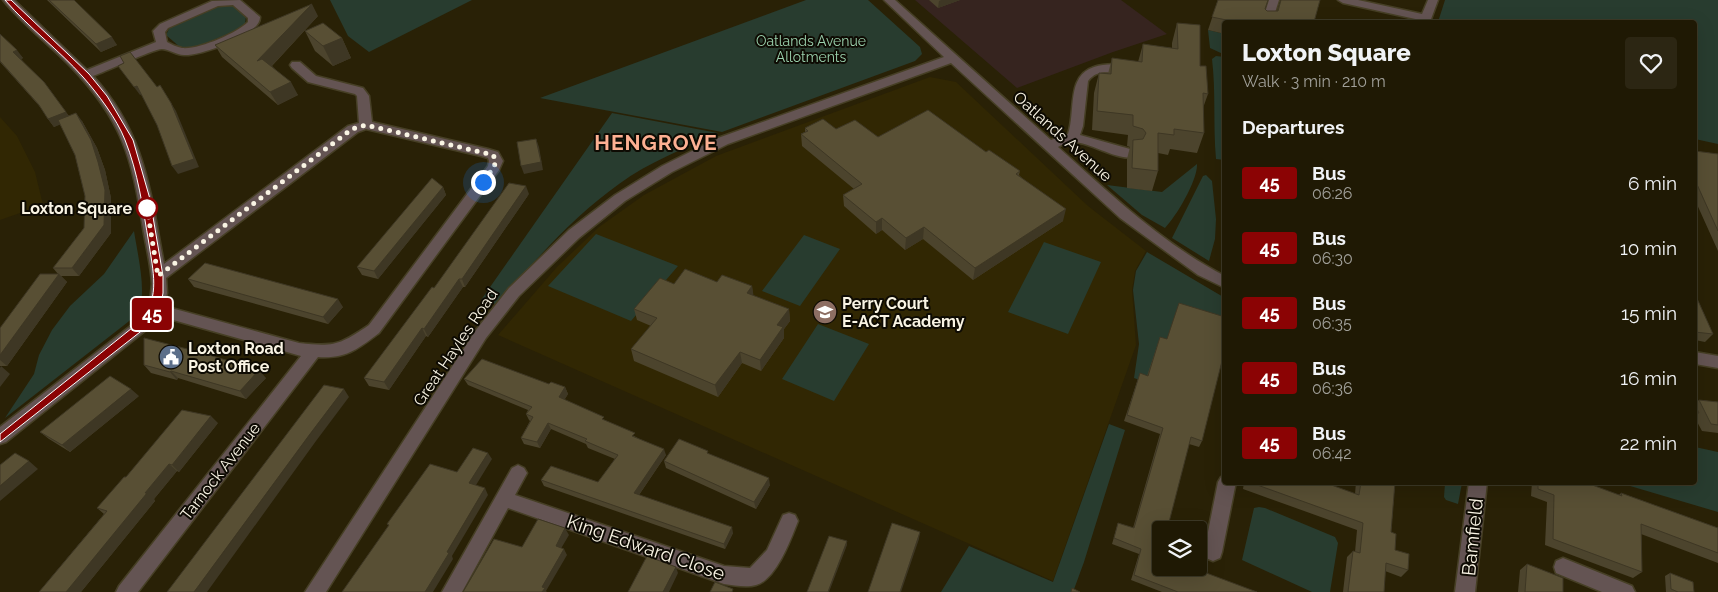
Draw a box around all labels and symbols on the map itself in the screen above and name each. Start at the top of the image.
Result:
park label: Oatlands Avenue Allotments [756,33,866,65]
street label: Oatlands Avenue [1010,87,1116,186]
district label: HENGROVE [594,130,718,155]
your location [471,170,496,195]
marker: Loxton Square [136,197,158,219]
place label: Loxton Square [21,199,132,218]
street label: Great Hayles Road [409,285,502,409]
place label: Perry Court E-ACT Academy [842,294,965,331]
line badge: 45 [130,298,174,330]
school or university icon: Perry Court E-ACT Academy [812,299,838,325]
place label: Loxton Road Post Office [188,339,284,376]
public building icon: Loxton Road Post Office [158,344,184,370]
street label: Tarnock Avenue [176,419,264,524]
street label: Bamfield [1457,497,1487,577]
street label: King Edward Close [564,510,728,584]

